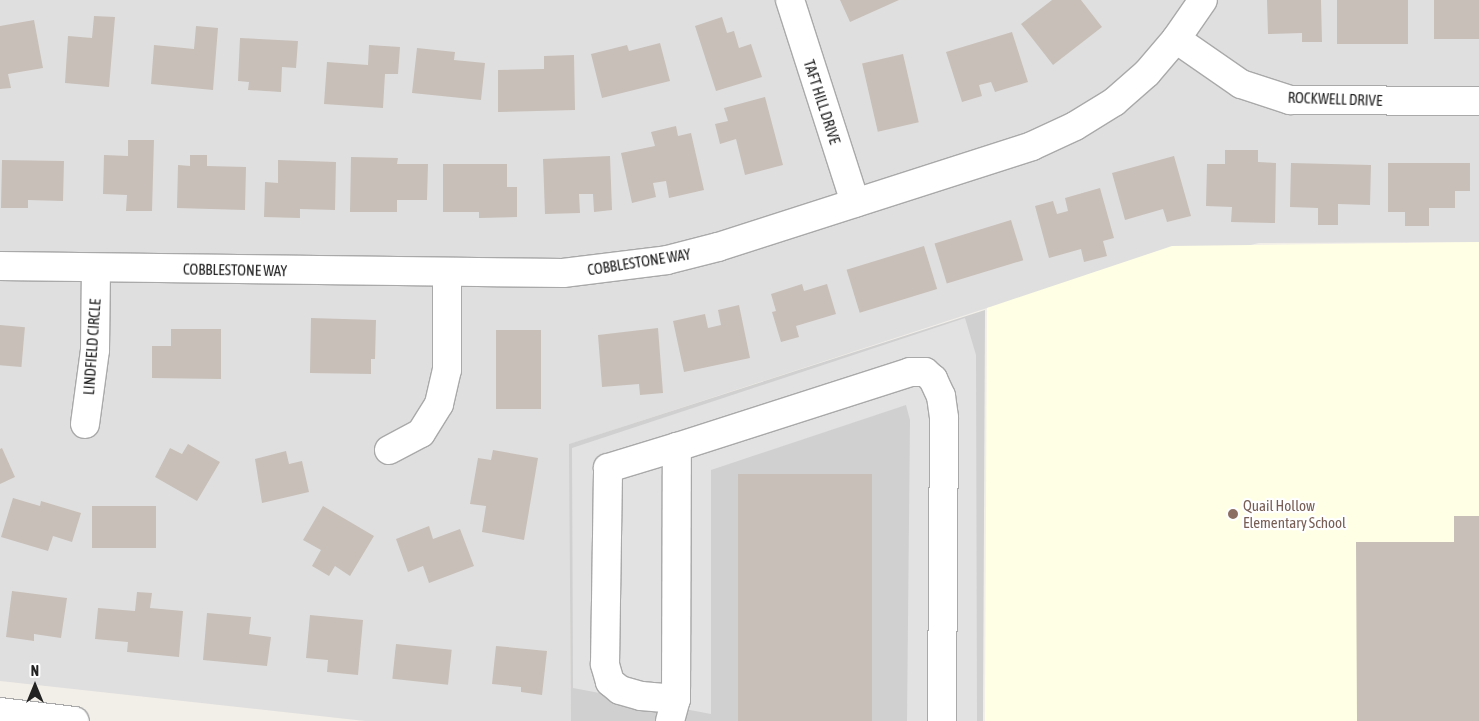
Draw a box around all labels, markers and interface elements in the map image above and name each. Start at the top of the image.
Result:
street label: TAFT HILL DRIVE [800,58,844,146]
street label: ROCKWELL DRIVE [1287,88,1383,110]
street label: COBBLESTONE WAY [586,245,692,279]
street label: COBBLESTONE WAY [183,260,287,280]
street label: LINDFIELD CIRCLE [80,298,104,396]
place label: Quail Hollow Elementary School [1243,496,1346,531]
marker: Quail Hollow Elementary School [1227,508,1239,520]
north arrow [10,661,60,711]
text: N [31,663,39,679]

